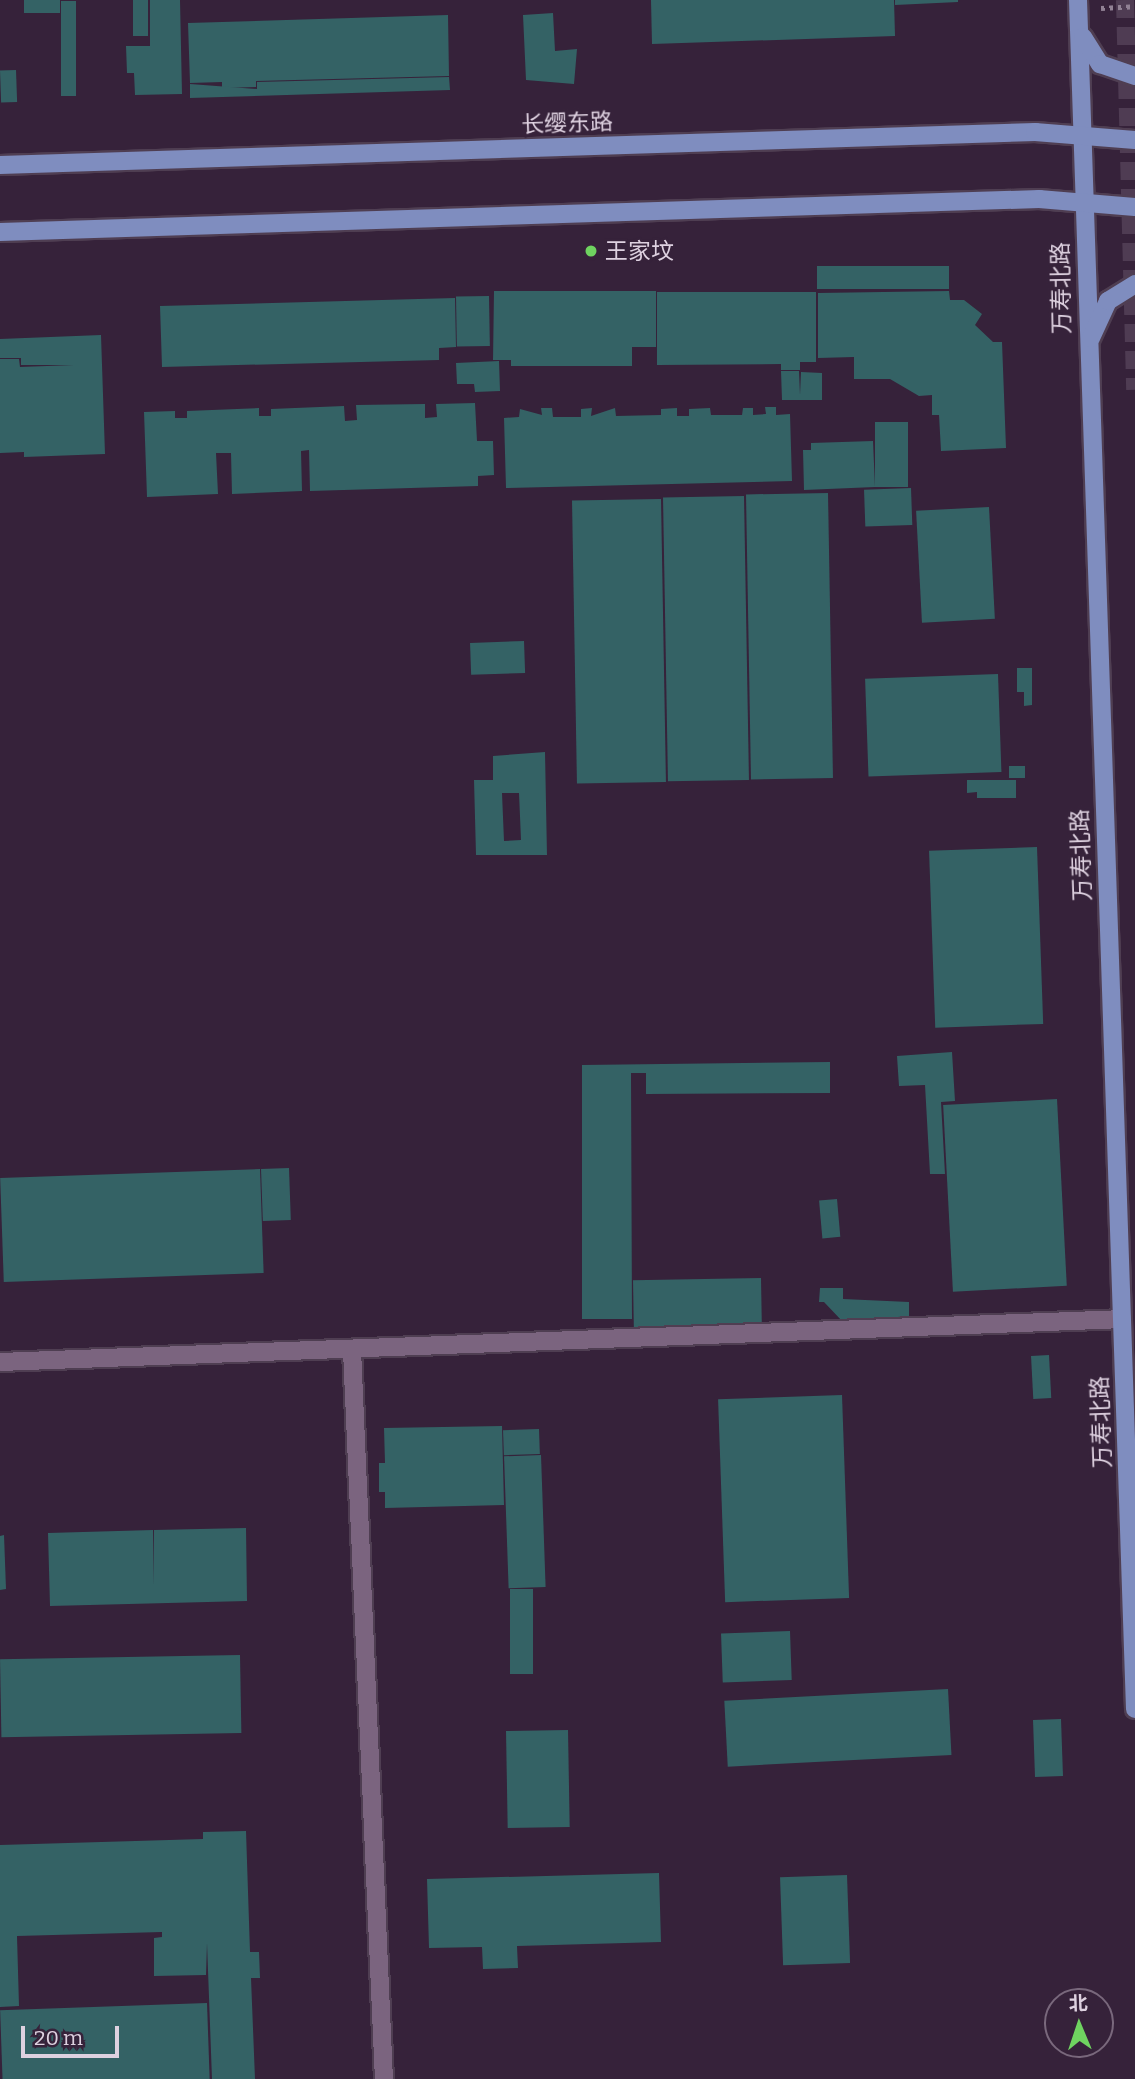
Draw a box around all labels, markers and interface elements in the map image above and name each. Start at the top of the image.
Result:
street label: 长缨东路 [521,108,613,138]
place label: 王家坟 [605,237,674,265]
street label: 万寿北路 [1046,242,1076,334]
marker: 王家坟 [583,243,599,259]
street label: 万寿北路 [1066,809,1096,901]
street label: 万寿北路 [1086,1376,1116,1468]
north arrow [1044,1988,1114,2058]
text: 北 [1068,1992,1088,2015]
scale bar [24,2012,122,2056]
text: 20 m [34,2025,83,2051]

